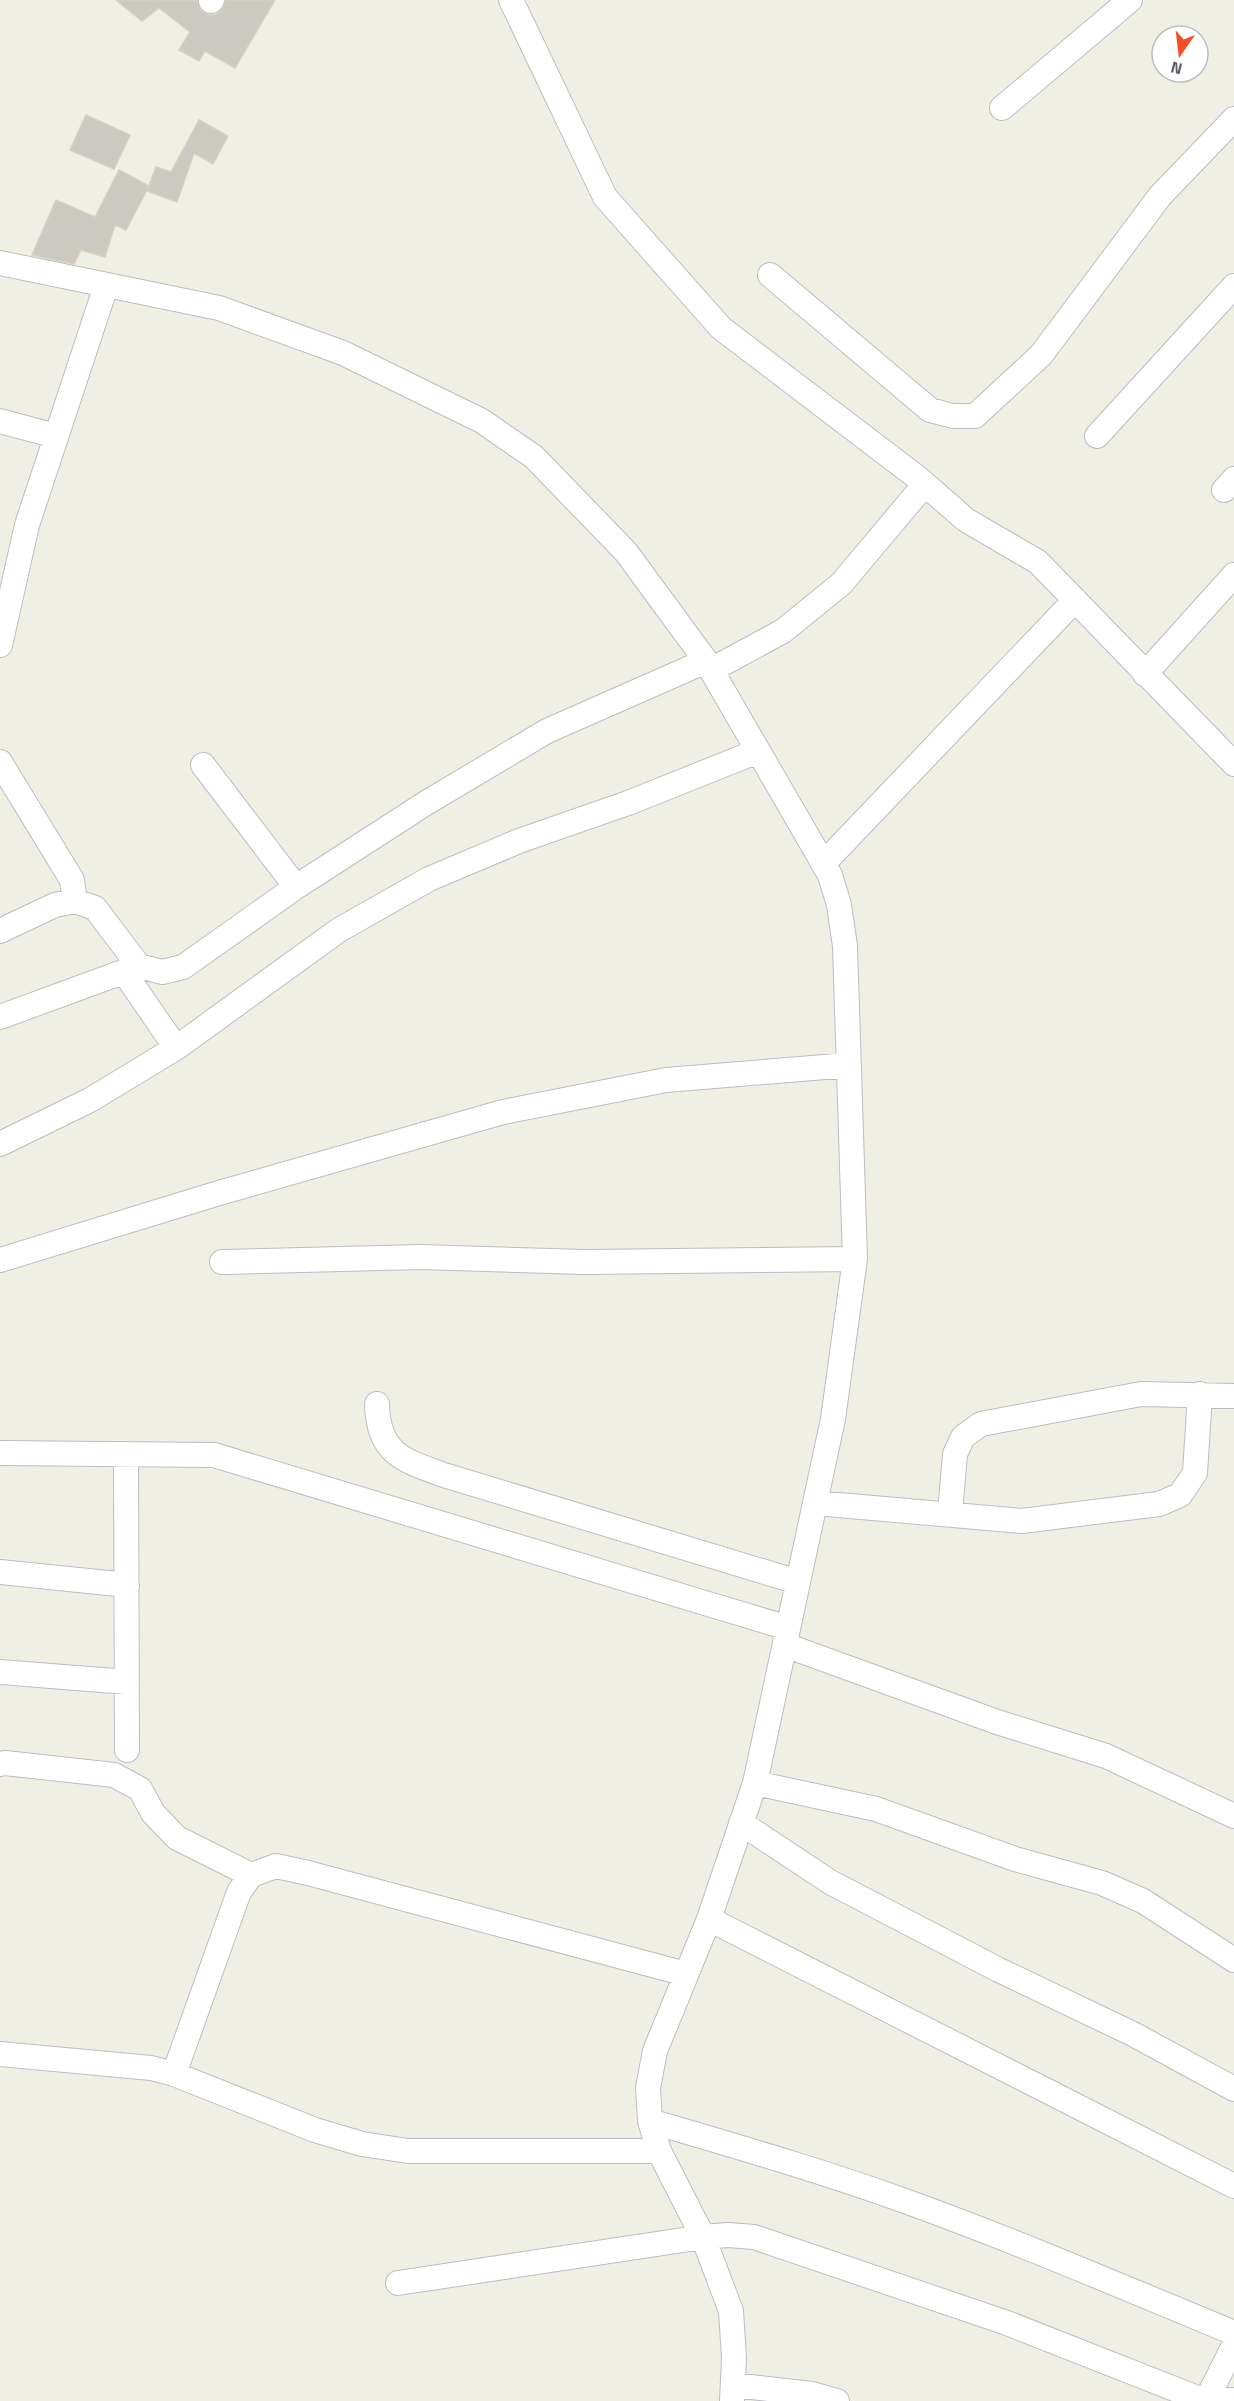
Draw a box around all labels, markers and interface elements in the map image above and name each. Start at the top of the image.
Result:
north arrow [1150,24,1210,84]
text: N [1168,56,1185,82]

